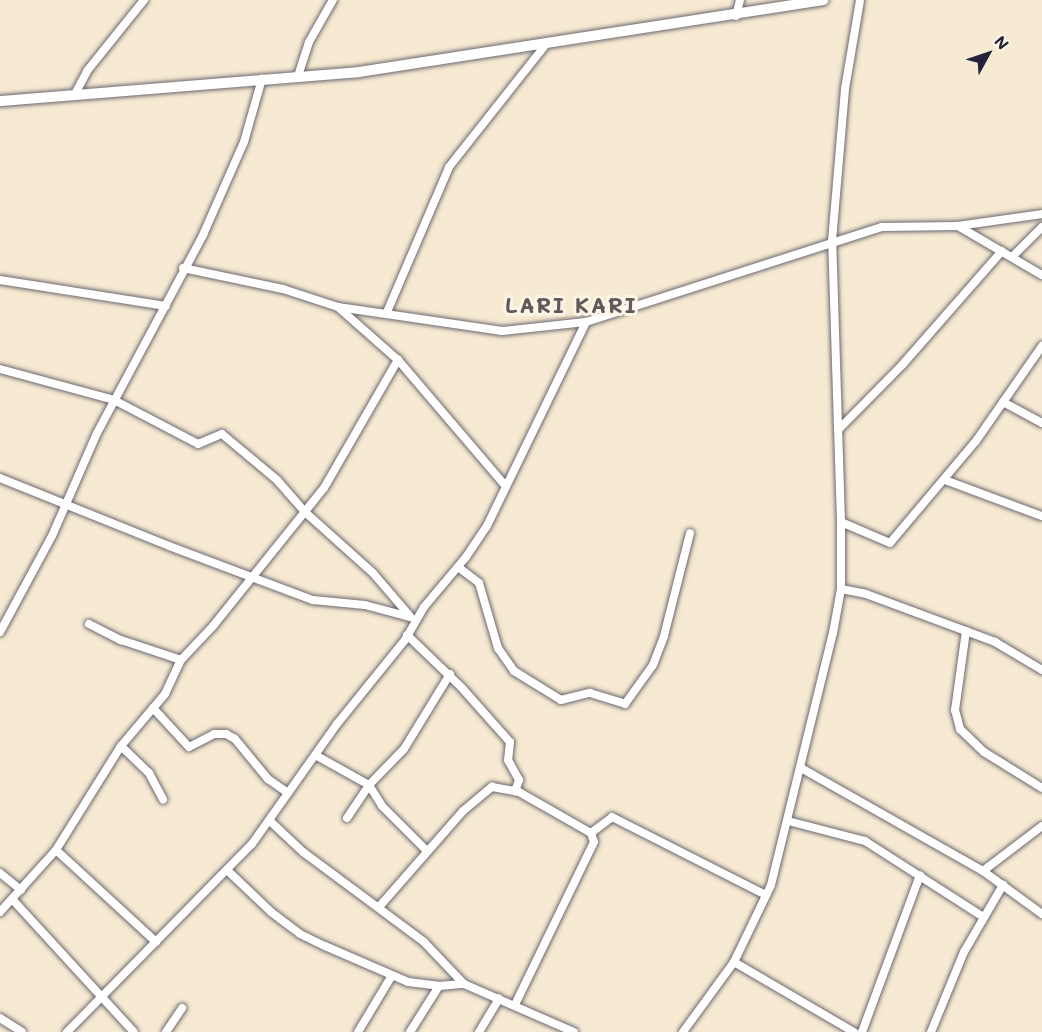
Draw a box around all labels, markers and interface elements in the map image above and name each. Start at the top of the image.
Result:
north arrow [958,24,1018,84]
text: N [990,31,1014,54]
district label: LARI KARI [505,292,637,318]

